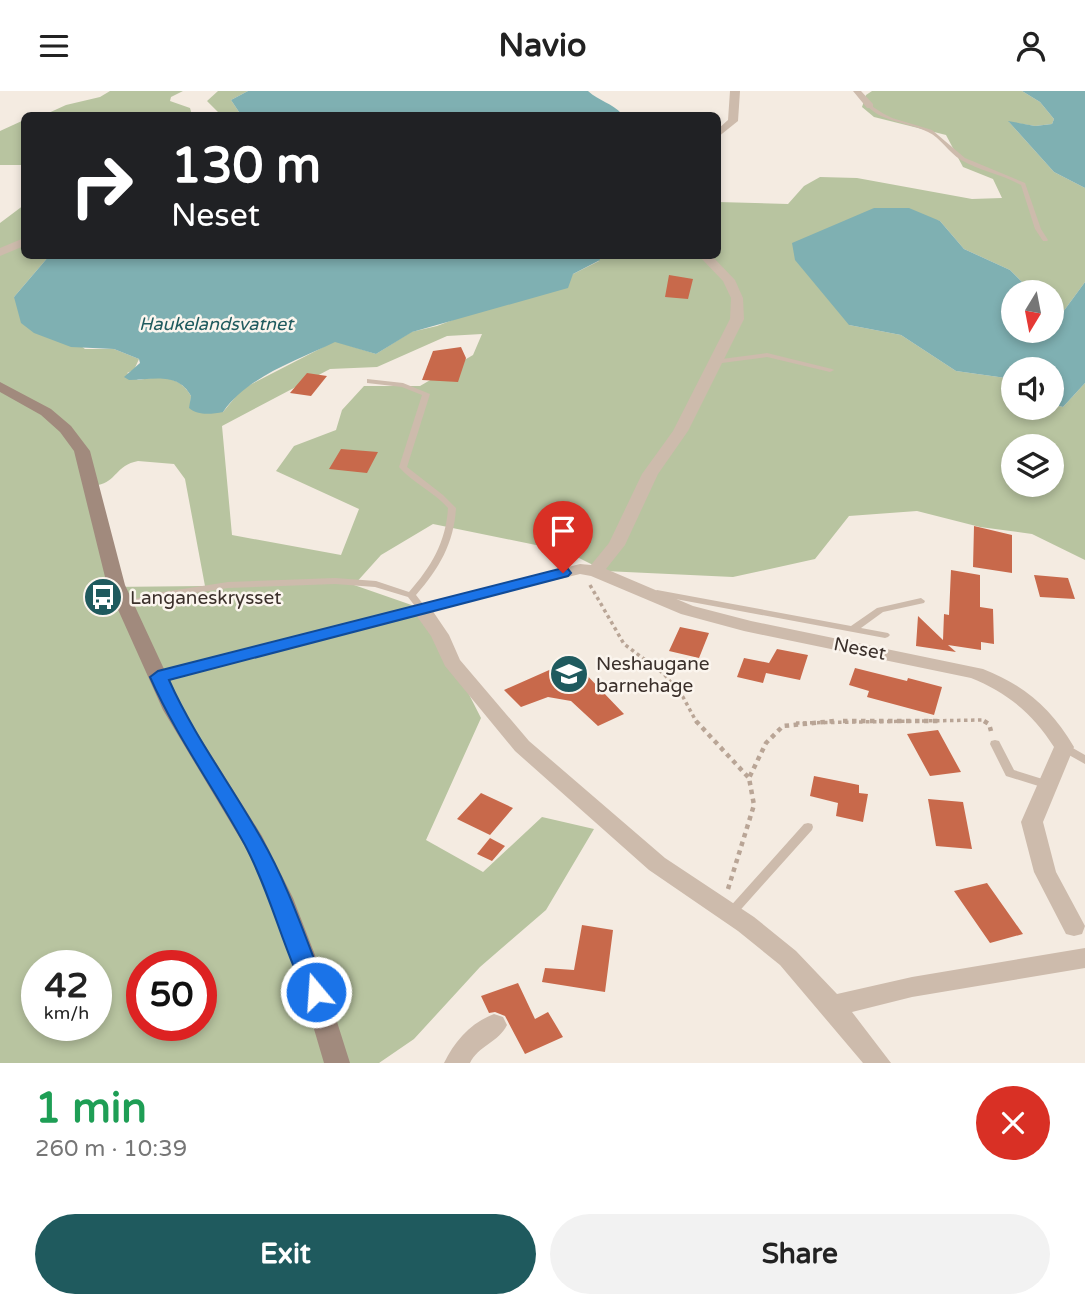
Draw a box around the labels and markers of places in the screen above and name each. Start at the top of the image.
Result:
pin [533,501,593,573]
bus stop icon: Langaneskrysset [82,576,124,618]
place label: Langaneskrysset [130,587,281,609]
school or university icon: Neshaugane barnehage [548,653,590,695]
place label: Neshaugane barnehage [596,653,710,697]

